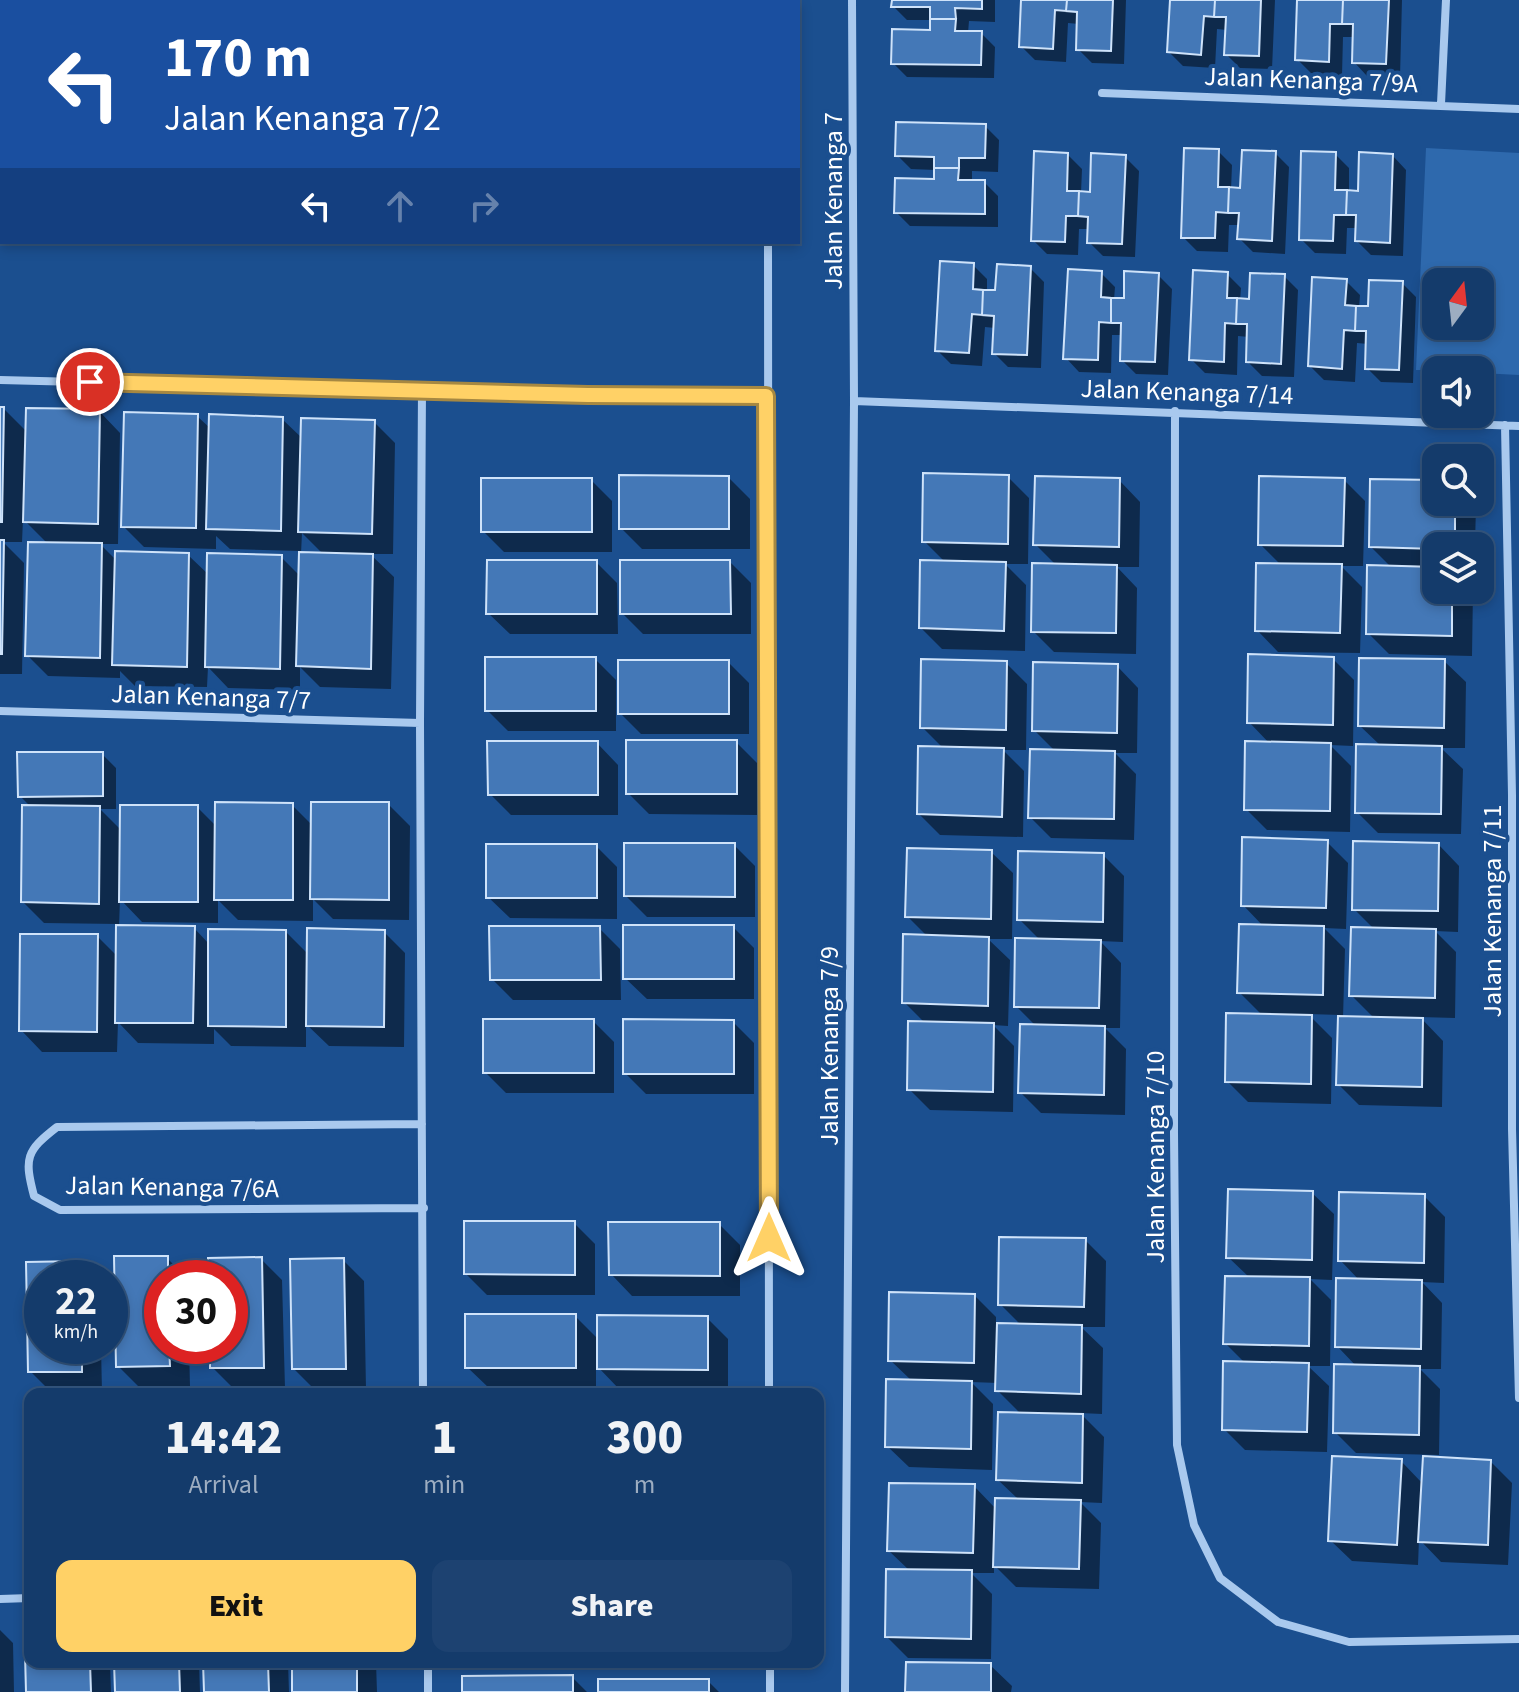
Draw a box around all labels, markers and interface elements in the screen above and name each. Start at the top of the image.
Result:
text: 170 m [164,19,312,98]
icon: left [32,32,136,136]
street label: Jalan Kenanga 7/9A [1203,58,1419,102]
text: Jalan Kenanga 7/2 [164,93,441,144]
street label: Jalan Kenanga 7 [815,112,852,290]
icon: left [294,184,338,228]
icon: ahead [378,184,422,228]
icon: right [462,184,506,228]
north arrow [1422,268,1494,340]
map controls [1422,268,1494,604]
pin [56,348,124,416]
button: sound [1422,356,1494,428]
icon: arrive [68,360,112,404]
street label: Jalan Kenanga 7/14 [1080,370,1294,414]
button: search [1422,444,1494,516]
button: layers [1422,532,1494,604]
street label: Jalan Kenanga 7/7 [110,675,312,719]
street label: Jalan Kenanga 7/11 [1474,805,1511,1017]
street label: Jalan Kenanga 7/9 [811,946,848,1146]
street label: Jalan Kenanga 7/10 [1137,1051,1174,1263]
street label: Jalan Kenanga 7/6A [65,1167,280,1207]
position arrow [727,1196,811,1280]
speed limit sign: 30 [144,1260,248,1364]
text: 22 [55,1273,97,1330]
text: km/h [54,1318,98,1346]
text: 14:42 [165,1404,282,1472]
text: 1 [431,1404,457,1472]
text: 300 [606,1404,683,1472]
text: Arrival [189,1466,259,1503]
text: min [423,1466,465,1503]
text: m [634,1466,655,1503]
button: Exit [56,1560,416,1652]
button: Share [432,1560,792,1652]

